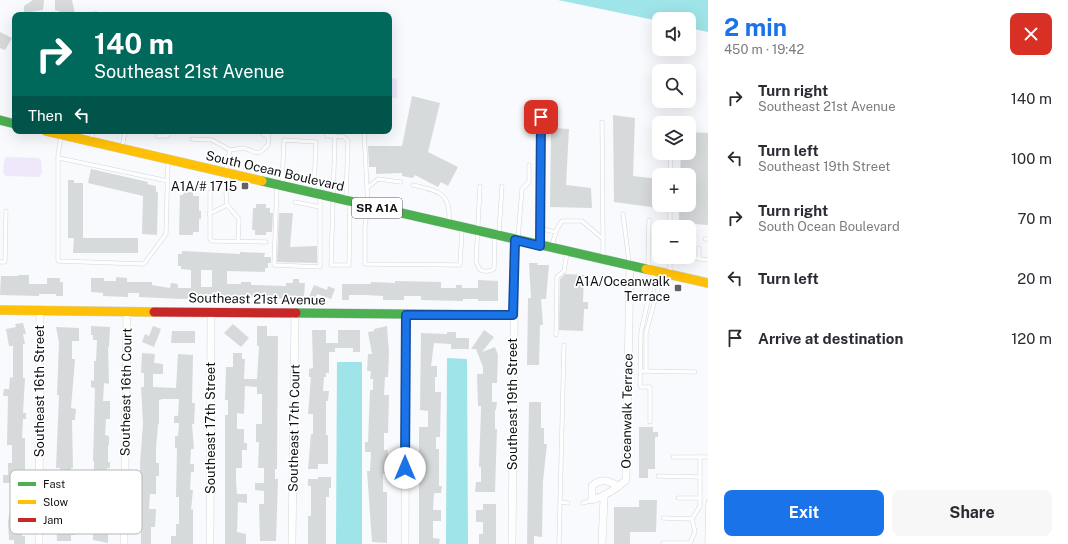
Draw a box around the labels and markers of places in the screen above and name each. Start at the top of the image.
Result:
pin [524,100,558,134]
place label: A1A/# 1715 [171,179,237,194]
marker: A1A/# 1715 [240,181,250,191]
place label: A1A/Oceanwalk Terrace [575,274,670,304]
marker: A1A/Oceanwalk Terrace [673,283,683,293]

